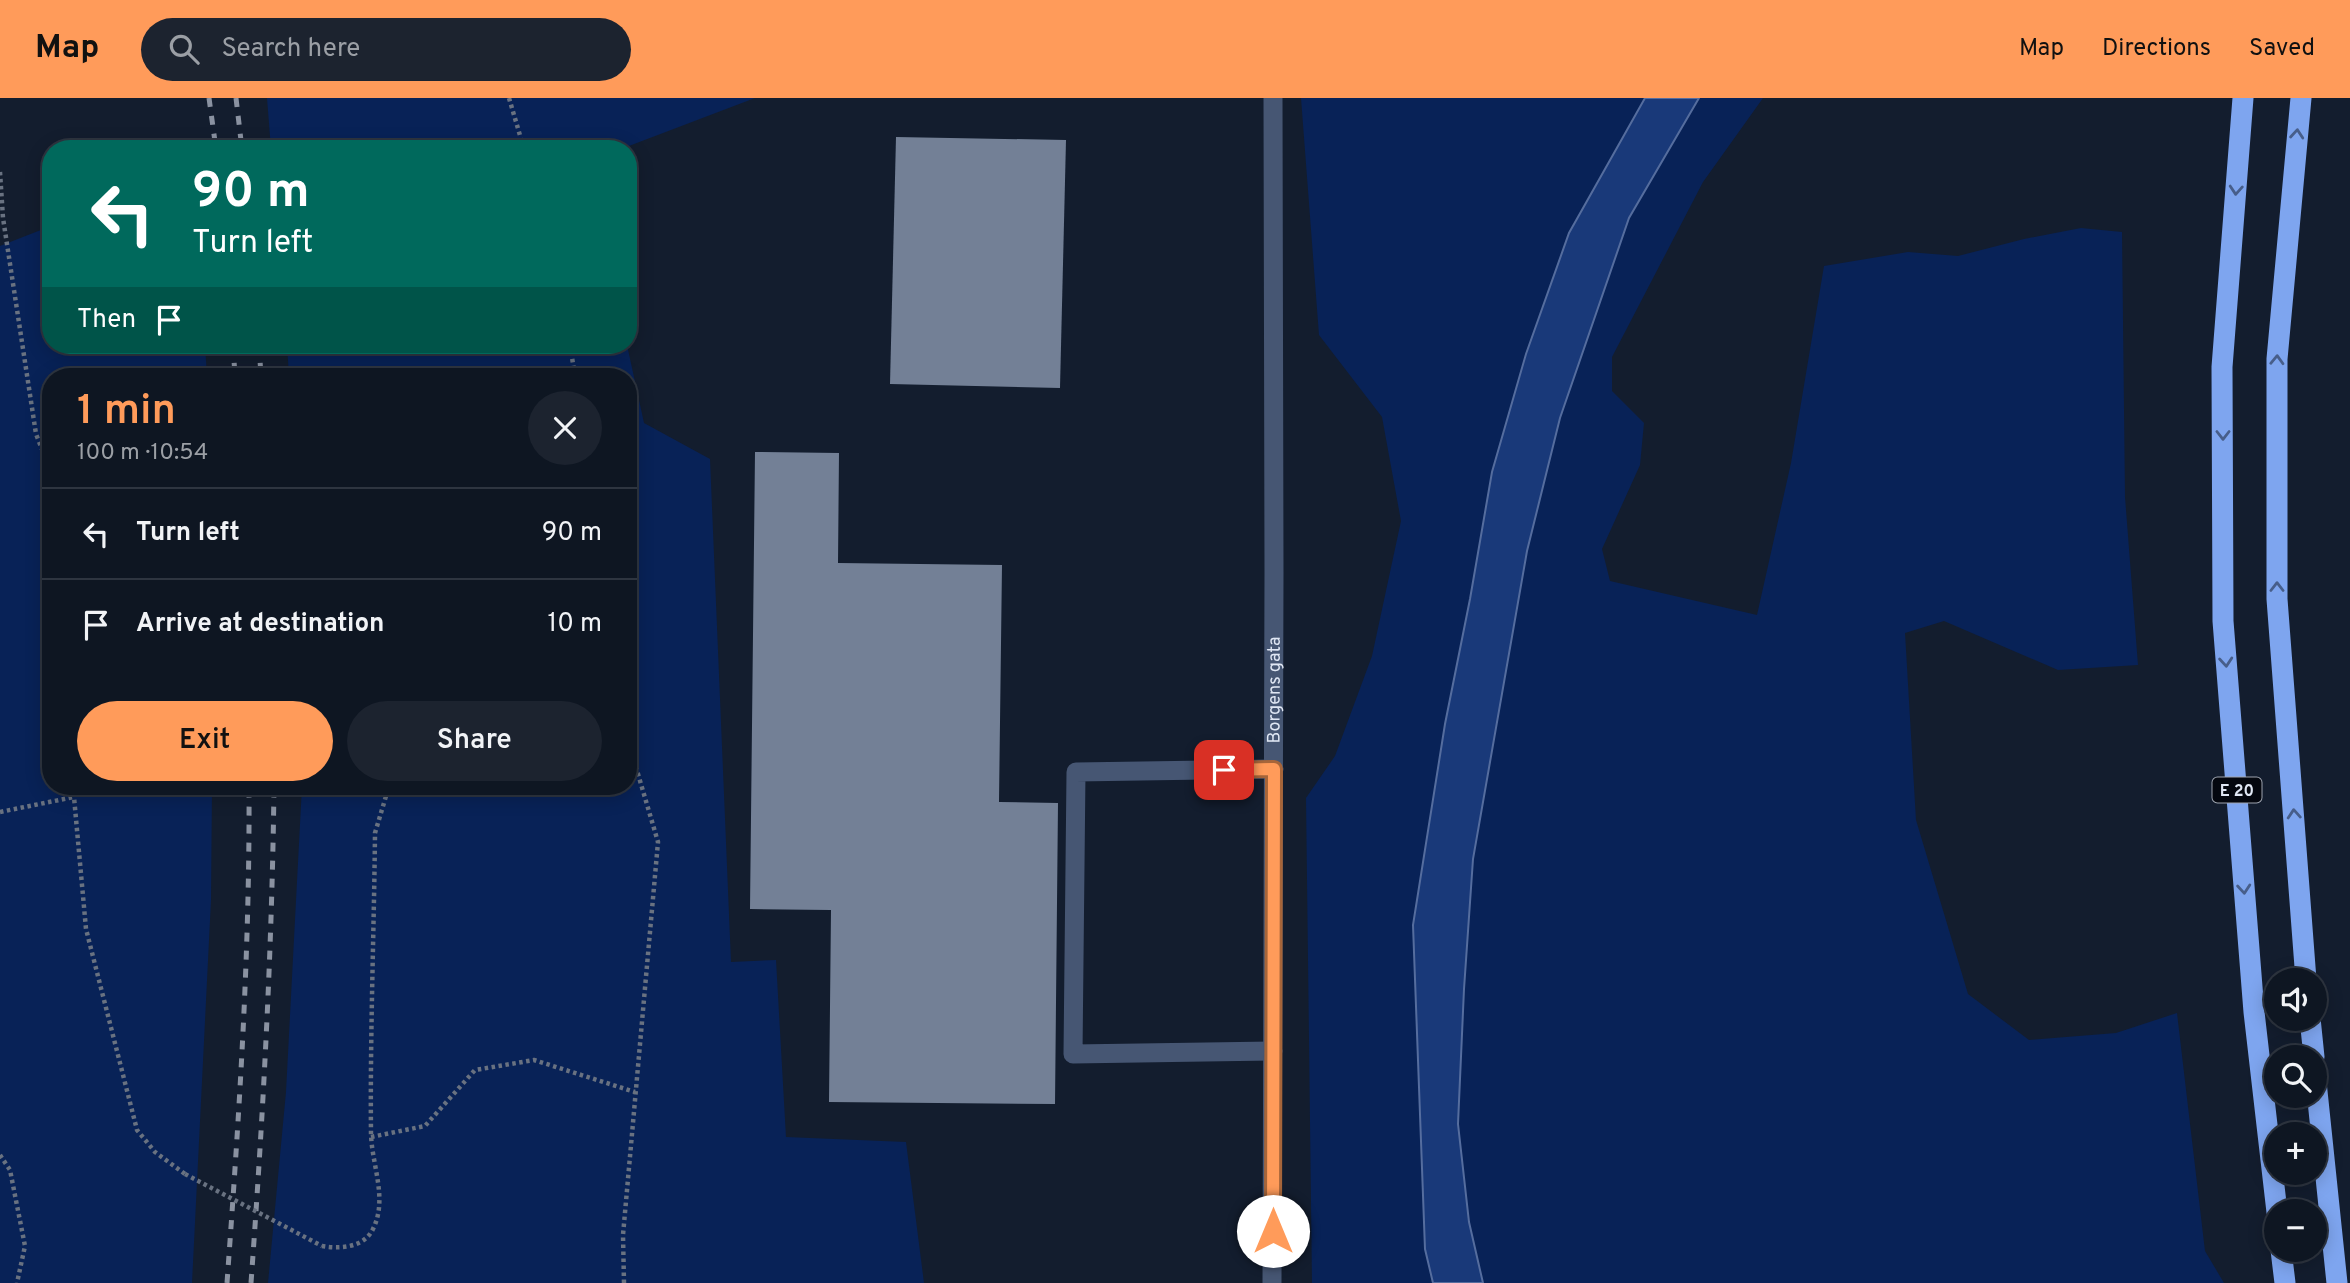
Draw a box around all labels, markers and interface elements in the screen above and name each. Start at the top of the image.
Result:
search box [141,18,631,81]
text: Map [35,28,99,70]
icon: search [165,30,203,68]
text: Search here [221,33,360,66]
text: Map [2019,34,2064,64]
text: Directions [2102,34,2211,64]
text: Saved [2249,34,2315,64]
one-way arrow [2290,128,2305,139]
text: 90 m [192,163,310,225]
icon: left [77,168,168,259]
one-way arrow [2229,185,2244,196]
text: Turn left [192,224,313,264]
icon: arrive [150,301,188,339]
text: Then [77,304,136,337]
one-way arrow [2270,354,2285,365]
text: 1 min [77,386,176,439]
button: close [528,391,602,465]
one-way arrow [2215,430,2231,441]
text: 100 m · 10:54 [77,439,208,468]
icon: left [77,515,115,553]
text: Turn left [136,517,240,550]
text: 90 m [542,517,602,550]
one-way arrow [2269,582,2285,592]
icon: arrive [77,606,115,644]
text: Arrive at destination [136,608,384,641]
text: 10 m [547,608,602,641]
street label: Borgens gata [1264,637,1287,743]
one-way arrow [2219,657,2234,668]
button: Exit [77,701,333,781]
button: Share [347,701,602,781]
pin [1194,740,1254,800]
icon: arrive [1205,751,1243,789]
road number: E 20 [2212,778,2262,803]
one-way arrow [2287,808,2302,819]
one-way arrow [2236,884,2251,895]
map controls [2264,968,2327,1262]
button: sound [2264,968,2327,1031]
button: search [2264,1045,2327,1108]
button: + [2264,1122,2327,1185]
position arrow [1236,1194,1310,1268]
button: − [2264,1199,2327,1262]

